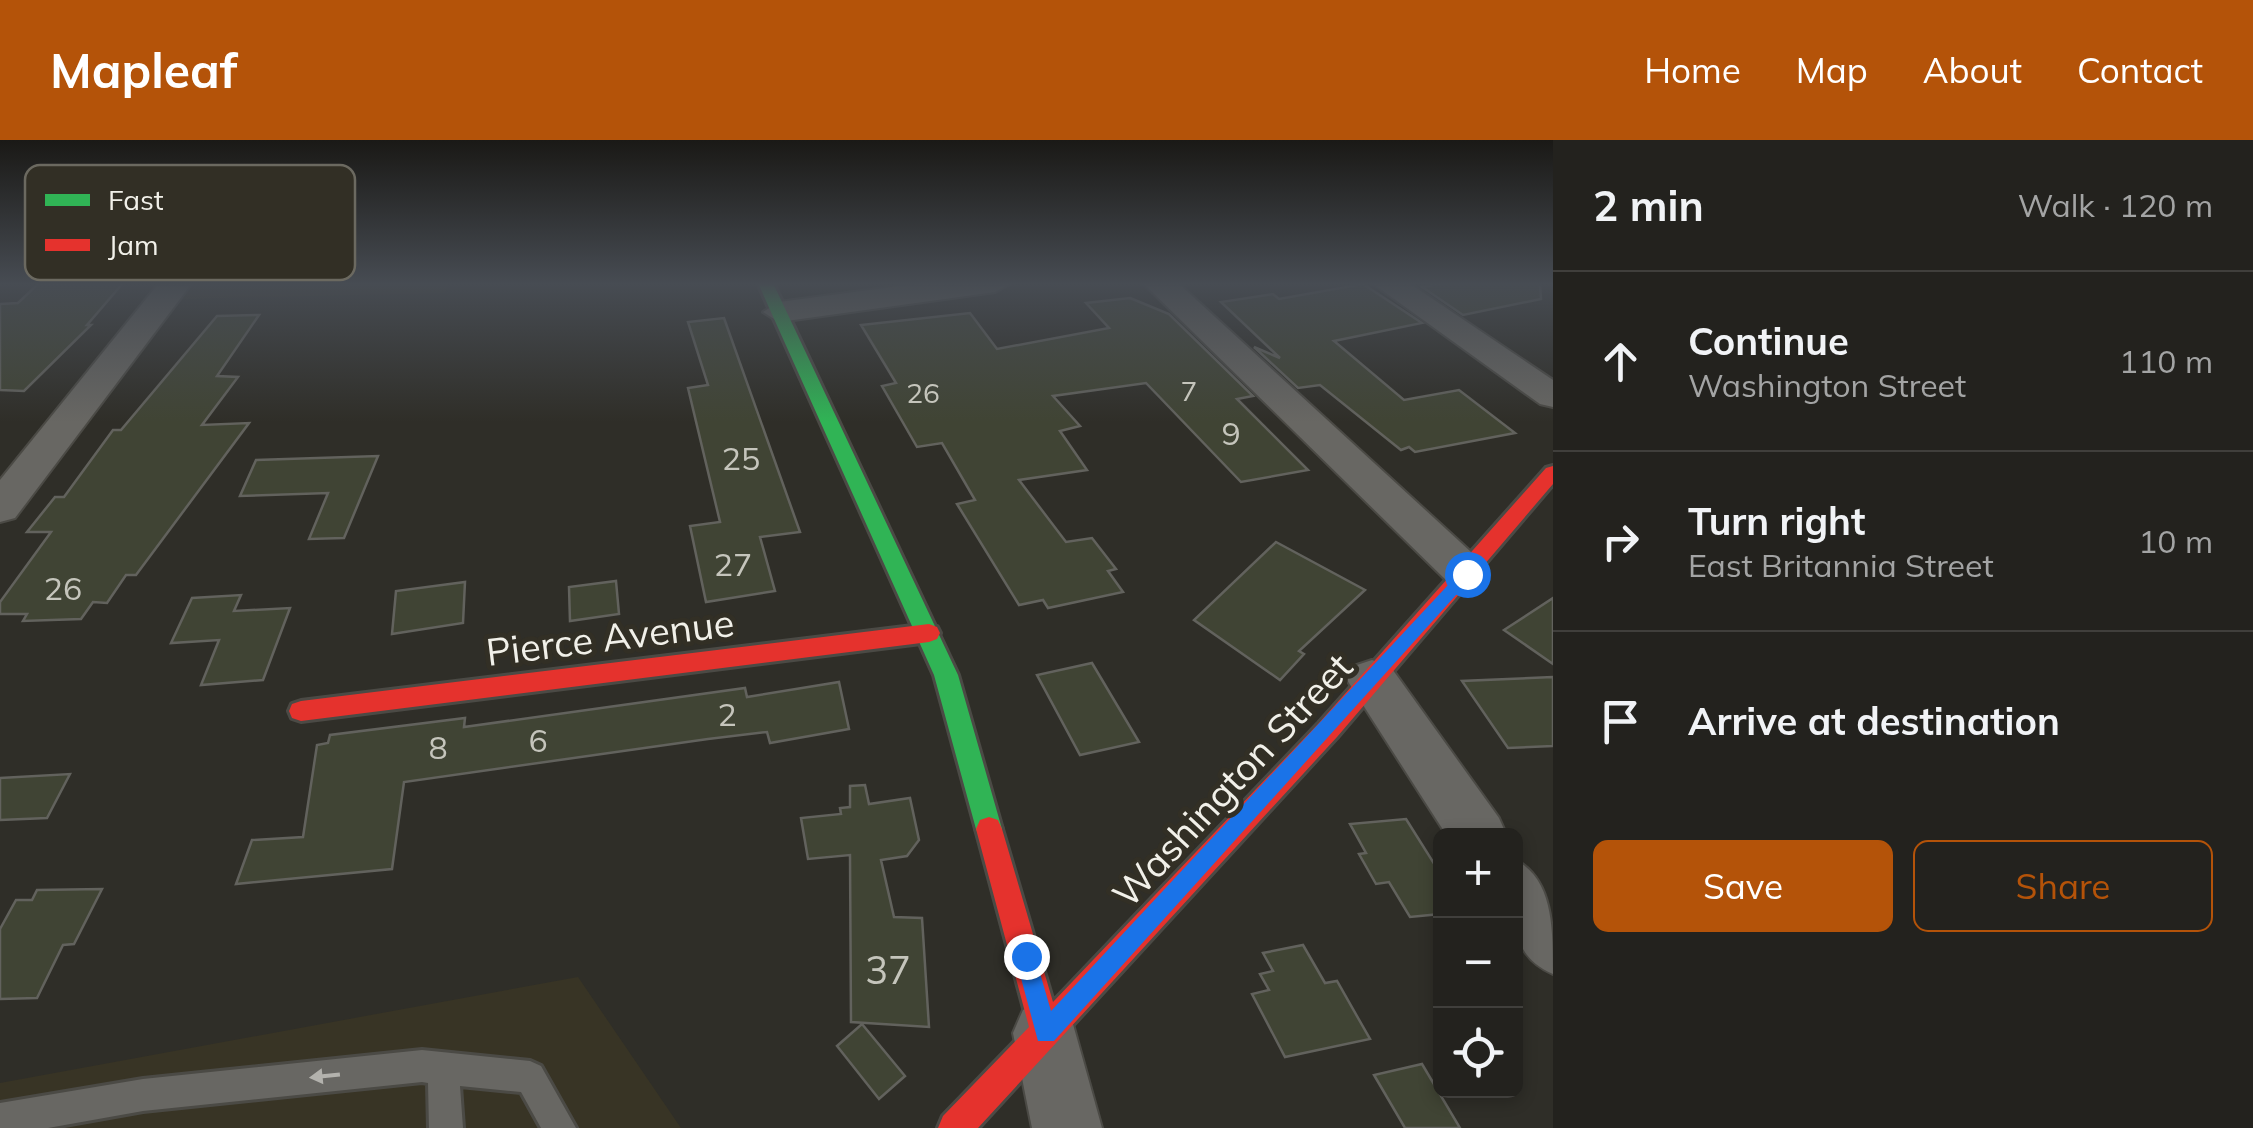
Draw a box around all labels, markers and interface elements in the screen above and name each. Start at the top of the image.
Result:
text: Mapleaf [50,40,238,100]
text: Home [1644,48,1741,92]
text: Map [1796,48,1868,92]
text: About [1923,48,2022,92]
text: Contact [2077,48,2203,92]
legend [25,165,355,280]
text: 2 min [1593,179,1704,232]
text: Fast [108,182,164,217]
text: Walk · 120 m [2018,185,2213,225]
text: Jam [108,227,159,262]
text: Continue [1688,317,1849,365]
icon: ahead [1593,334,1648,389]
text: 110 m [2119,341,2213,381]
text: Washington Street [1688,365,1966,405]
house number: 7 [1181,373,1197,408]
house number: 26 [906,375,940,410]
house number: 9 [1221,413,1241,453]
house number: 25 [722,438,760,478]
text: Turn right [1688,497,1865,545]
icon: right [1593,514,1648,569]
text: 10 m [2138,521,2213,561]
house number: 27 [714,544,752,584]
text: East Britannia Street [1688,545,1994,585]
route start [1445,552,1491,598]
house number: 26 [44,568,82,608]
street label: Pierce Avenue [483,598,737,676]
street label: Washington Street [1102,643,1362,917]
house number: 2 [717,694,737,734]
icon: arrive [1593,694,1648,749]
text: Arrive at destination [1688,697,2060,745]
house number: 6 [528,720,548,760]
house number: 8 [428,727,448,767]
map controls [1433,828,1523,1098]
button: + [1433,828,1523,918]
button: Save [1593,840,1893,932]
button: Share [1913,840,2213,932]
button: − [1433,918,1523,1008]
route end [1004,934,1050,980]
house number: 37 [865,946,911,994]
button: locate [1433,1008,1523,1098]
one-way arrow [309,1068,341,1084]

